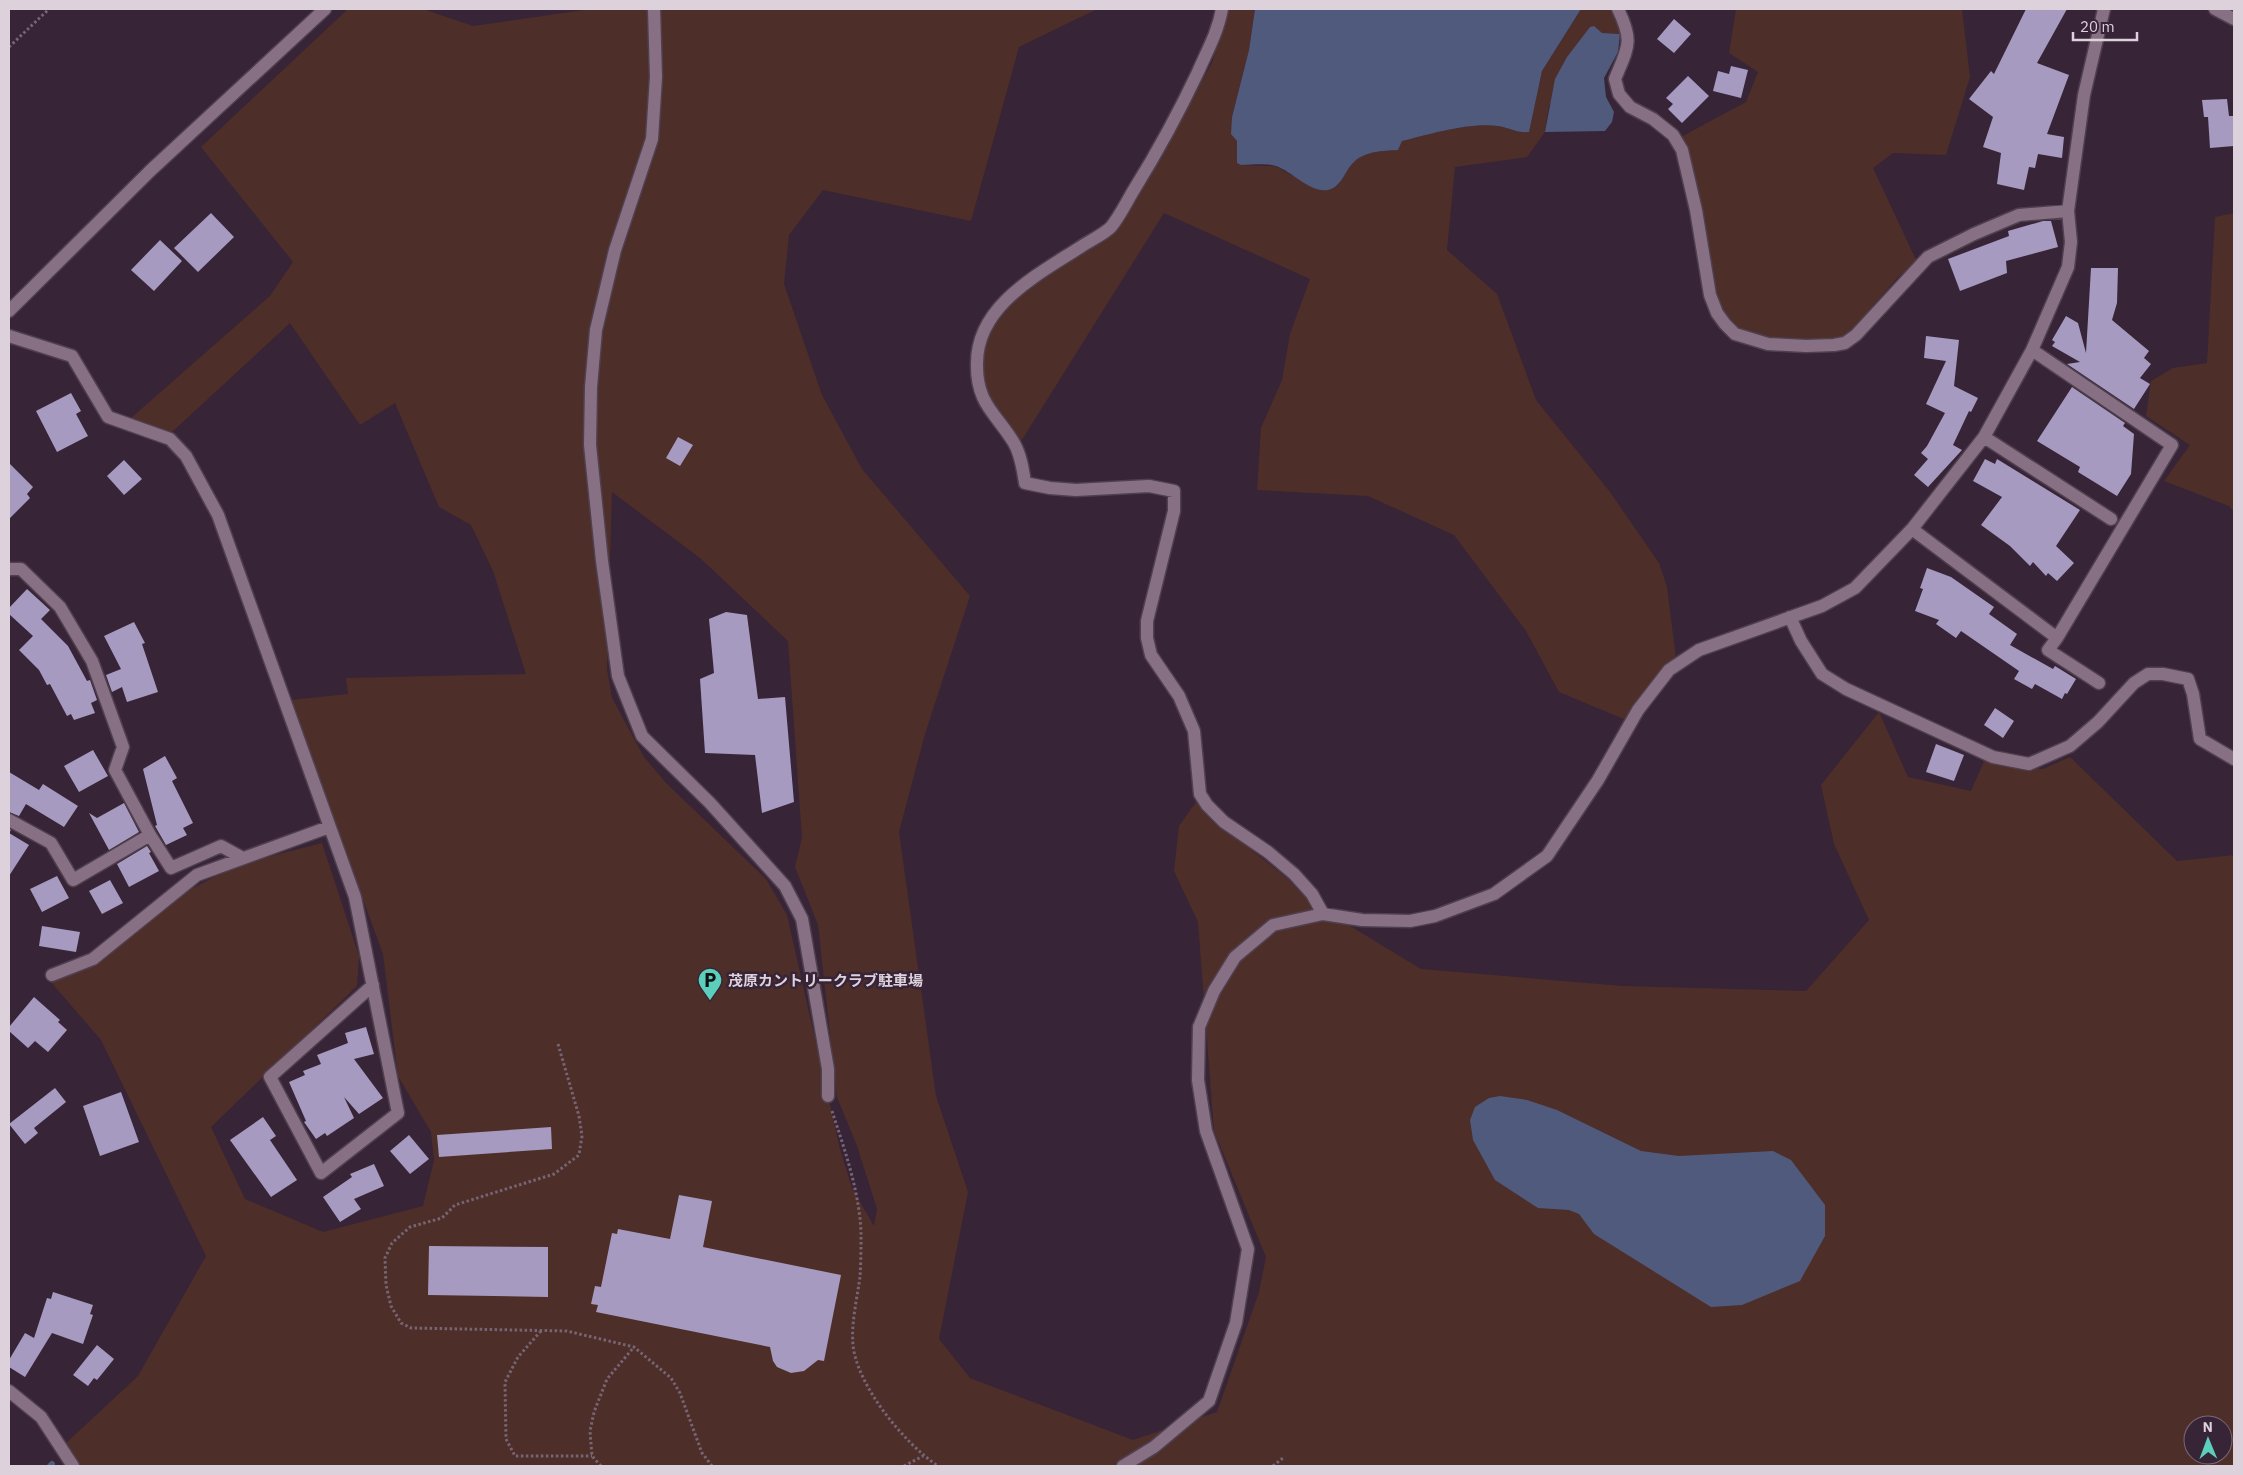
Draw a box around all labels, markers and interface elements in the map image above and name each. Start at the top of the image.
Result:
scale bar [2073,10,2137,42]
text: 20 m [2080,17,2115,36]
parking icon: 茂原カントリークラブ駐車場 [697,967,723,1001]
place label: 茂原カントリークラブ駐車場 [728,971,923,990]
north arrow [2183,1415,2233,1465]
text: N [2203,1418,2213,1436]

